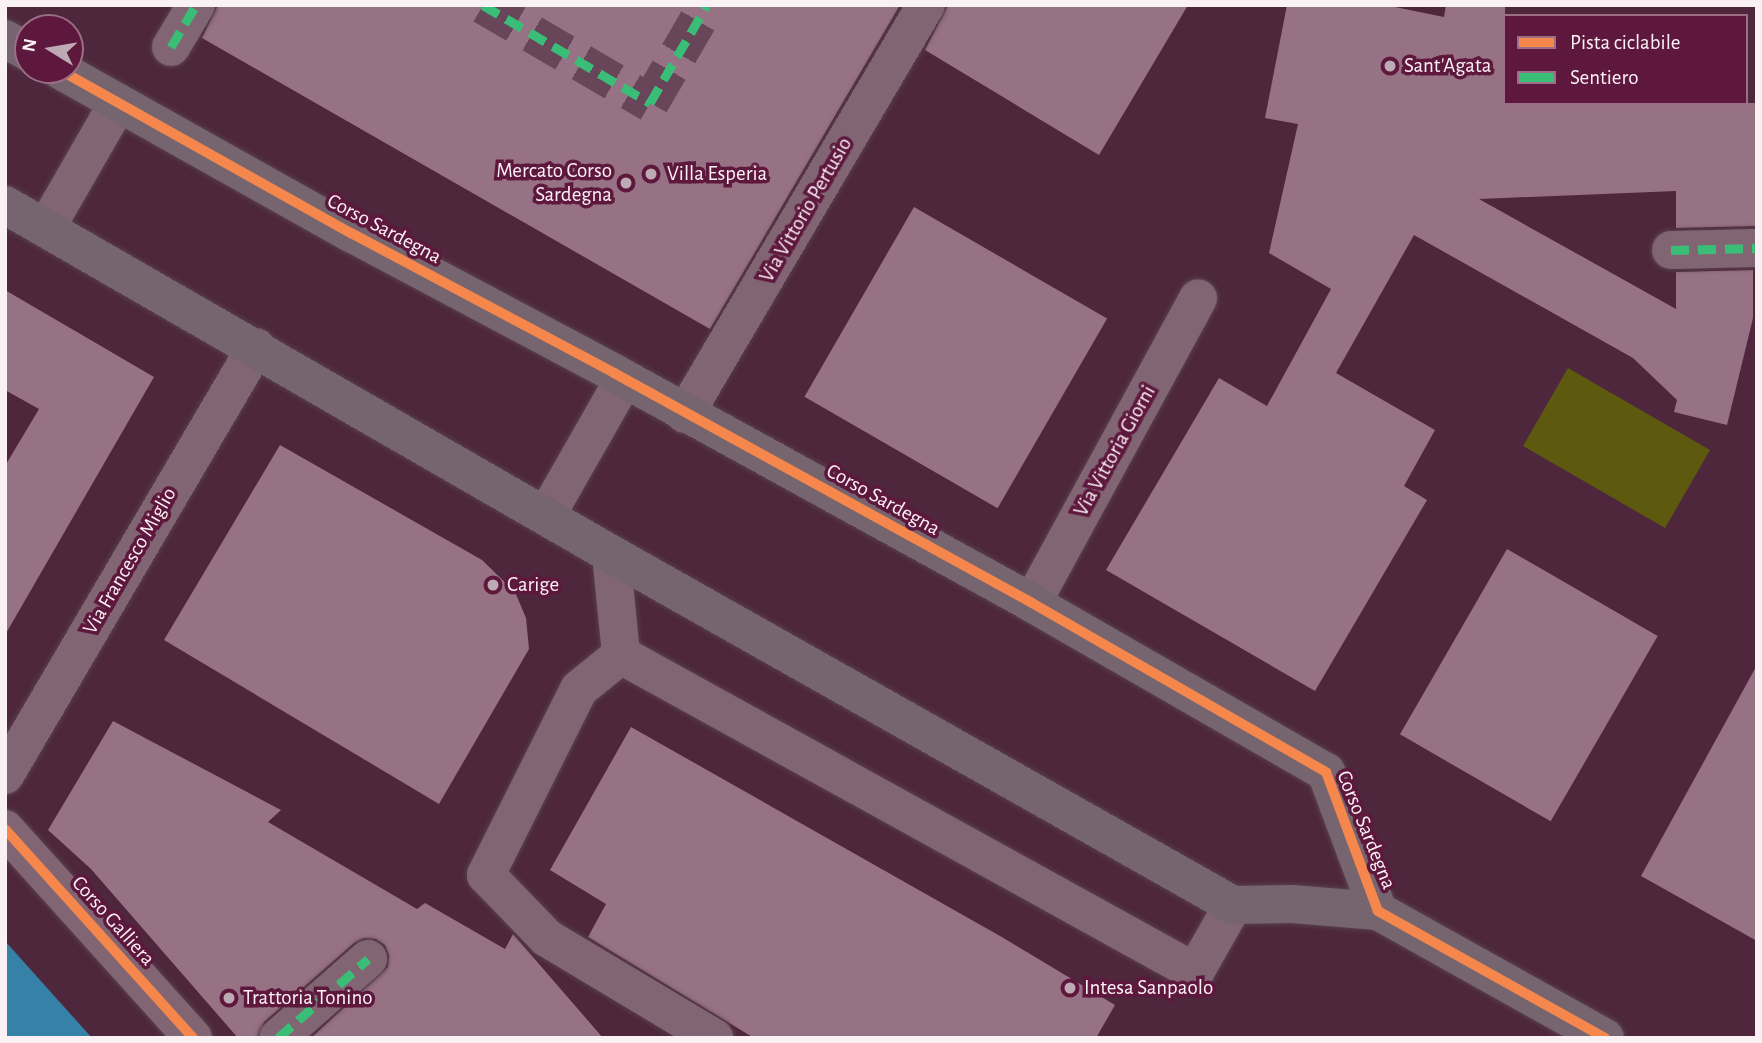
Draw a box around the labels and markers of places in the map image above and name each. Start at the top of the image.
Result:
place label: Sant'Agata [1404,53,1491,79]
marker: Sant'Agata [1382,58,1398,74]
place label: Mercato Corso Sardegna [496,158,612,208]
place label: Villa Esperia [667,161,767,187]
marker: Villa Esperia [641,164,661,184]
marker: Mercato Corso Sardegna [618,175,634,191]
place label: Carige [507,572,559,598]
marker: Carige [485,577,501,593]
place label: Intesa Sanpaolo [1084,975,1213,1001]
marker: Intesa Sanpaolo [1062,980,1078,996]
place label: Trattoria Tonino [243,985,373,1011]
marker: Trattoria Tonino [221,990,237,1006]

